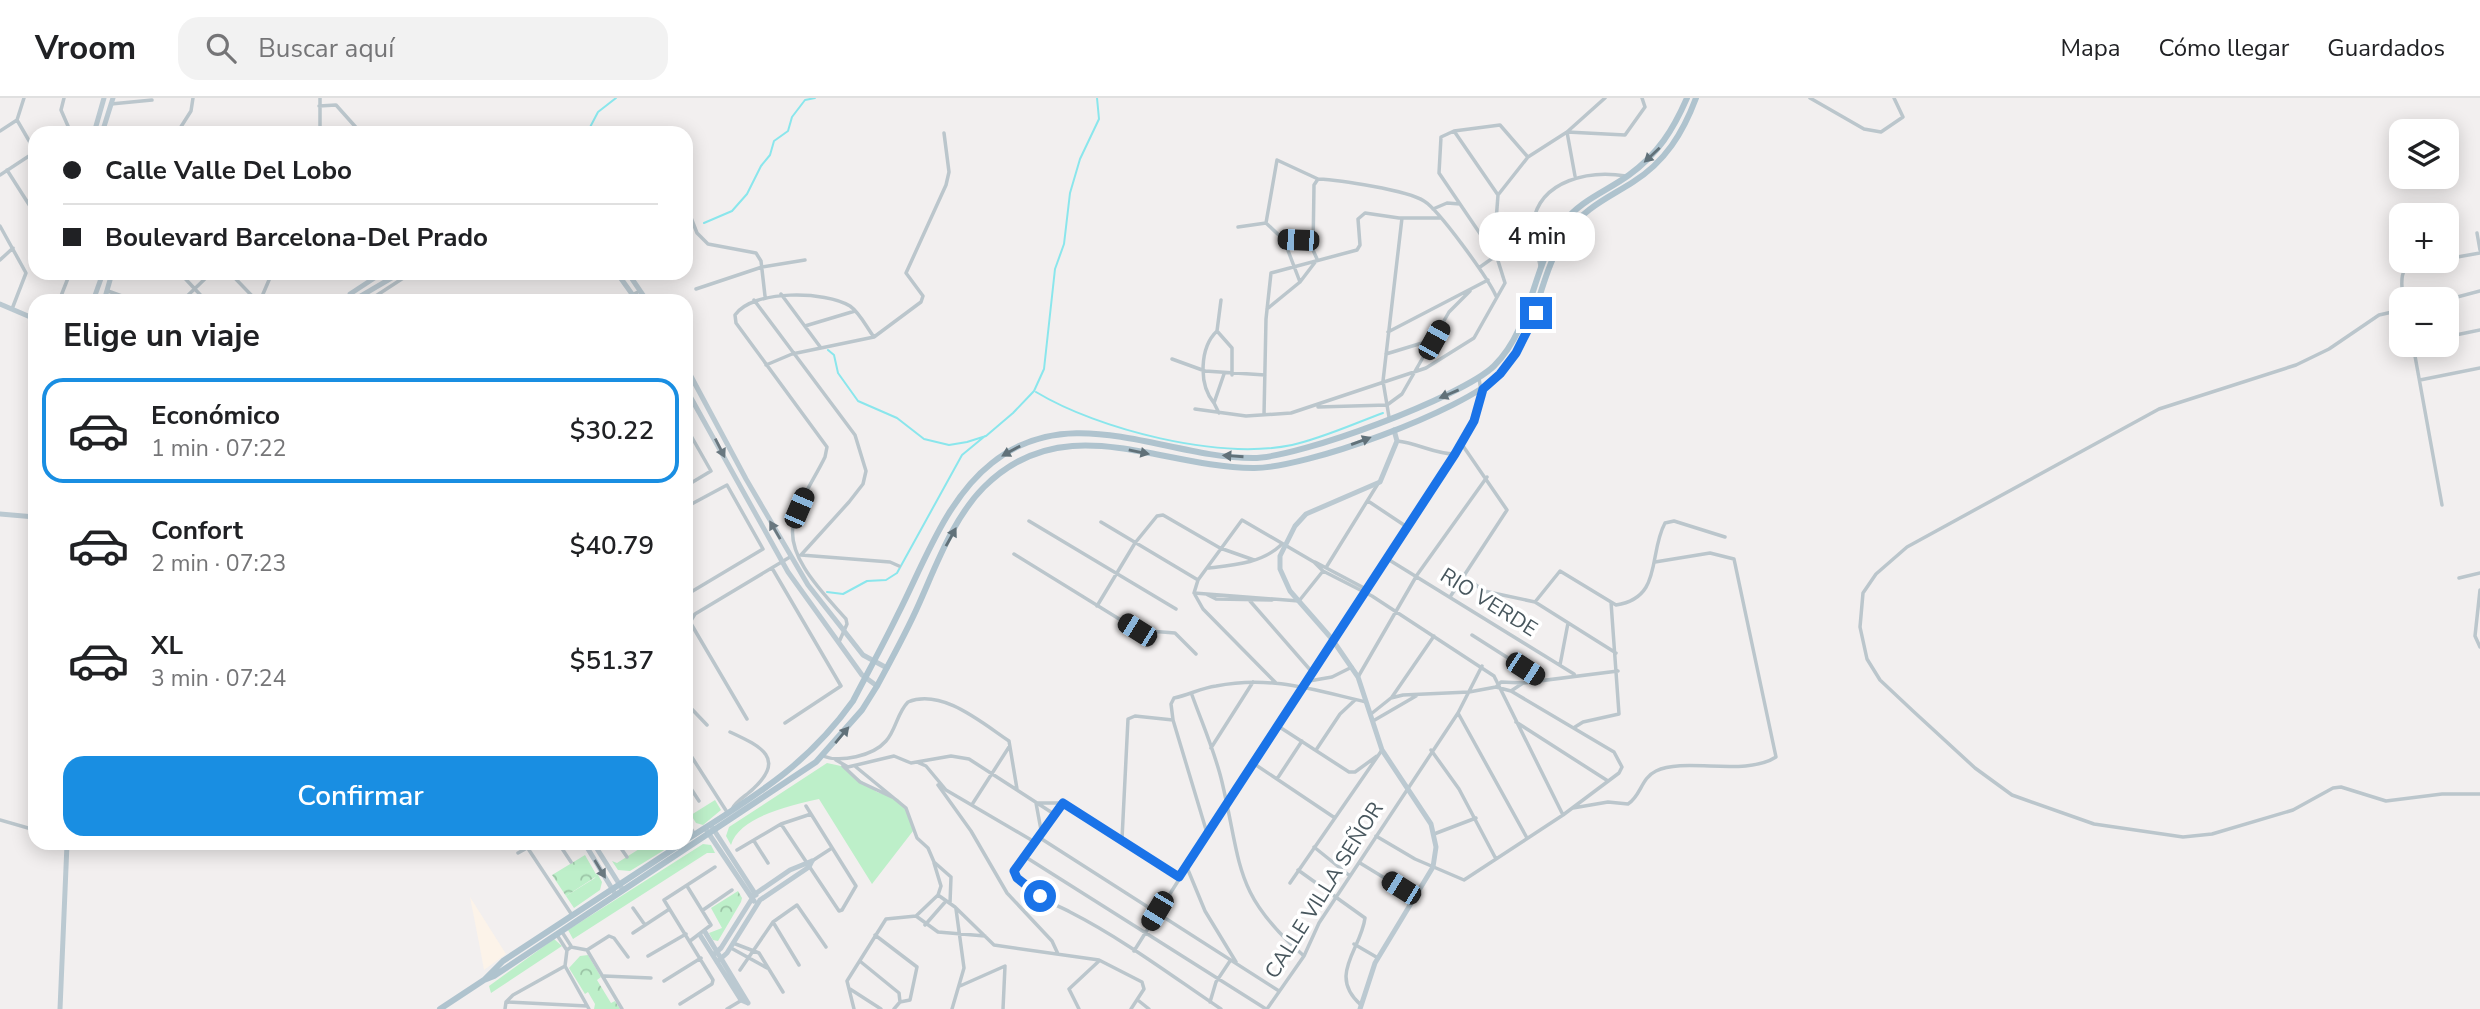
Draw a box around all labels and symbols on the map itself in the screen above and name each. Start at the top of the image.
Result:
one-way arrow [1644,147,1661,163]
callout: 4 min [1478,212,1594,260]
car [1277,229,1320,251]
route end [1520,297,1552,329]
car [1415,317,1454,363]
one-way arrow [1438,389,1459,400]
one-way arrow [1351,435,1372,446]
one-way arrow [715,438,726,458]
one-way arrow [1001,445,1021,456]
one-way arrow [1128,447,1150,458]
one-way arrow [1221,451,1243,462]
car [782,485,817,531]
one-way arrow [769,520,781,539]
one-way arrow [946,527,957,547]
street label: RIO VERDE [1435,561,1543,643]
car [1114,610,1161,650]
car [1502,649,1549,689]
one-way arrow [834,727,849,745]
street label: CALLE VILLA SEÑOR [1258,796,1390,984]
one-way arrow [594,860,606,879]
car [1378,868,1425,908]
route start [1024,880,1056,912]
car [1138,888,1177,934]

